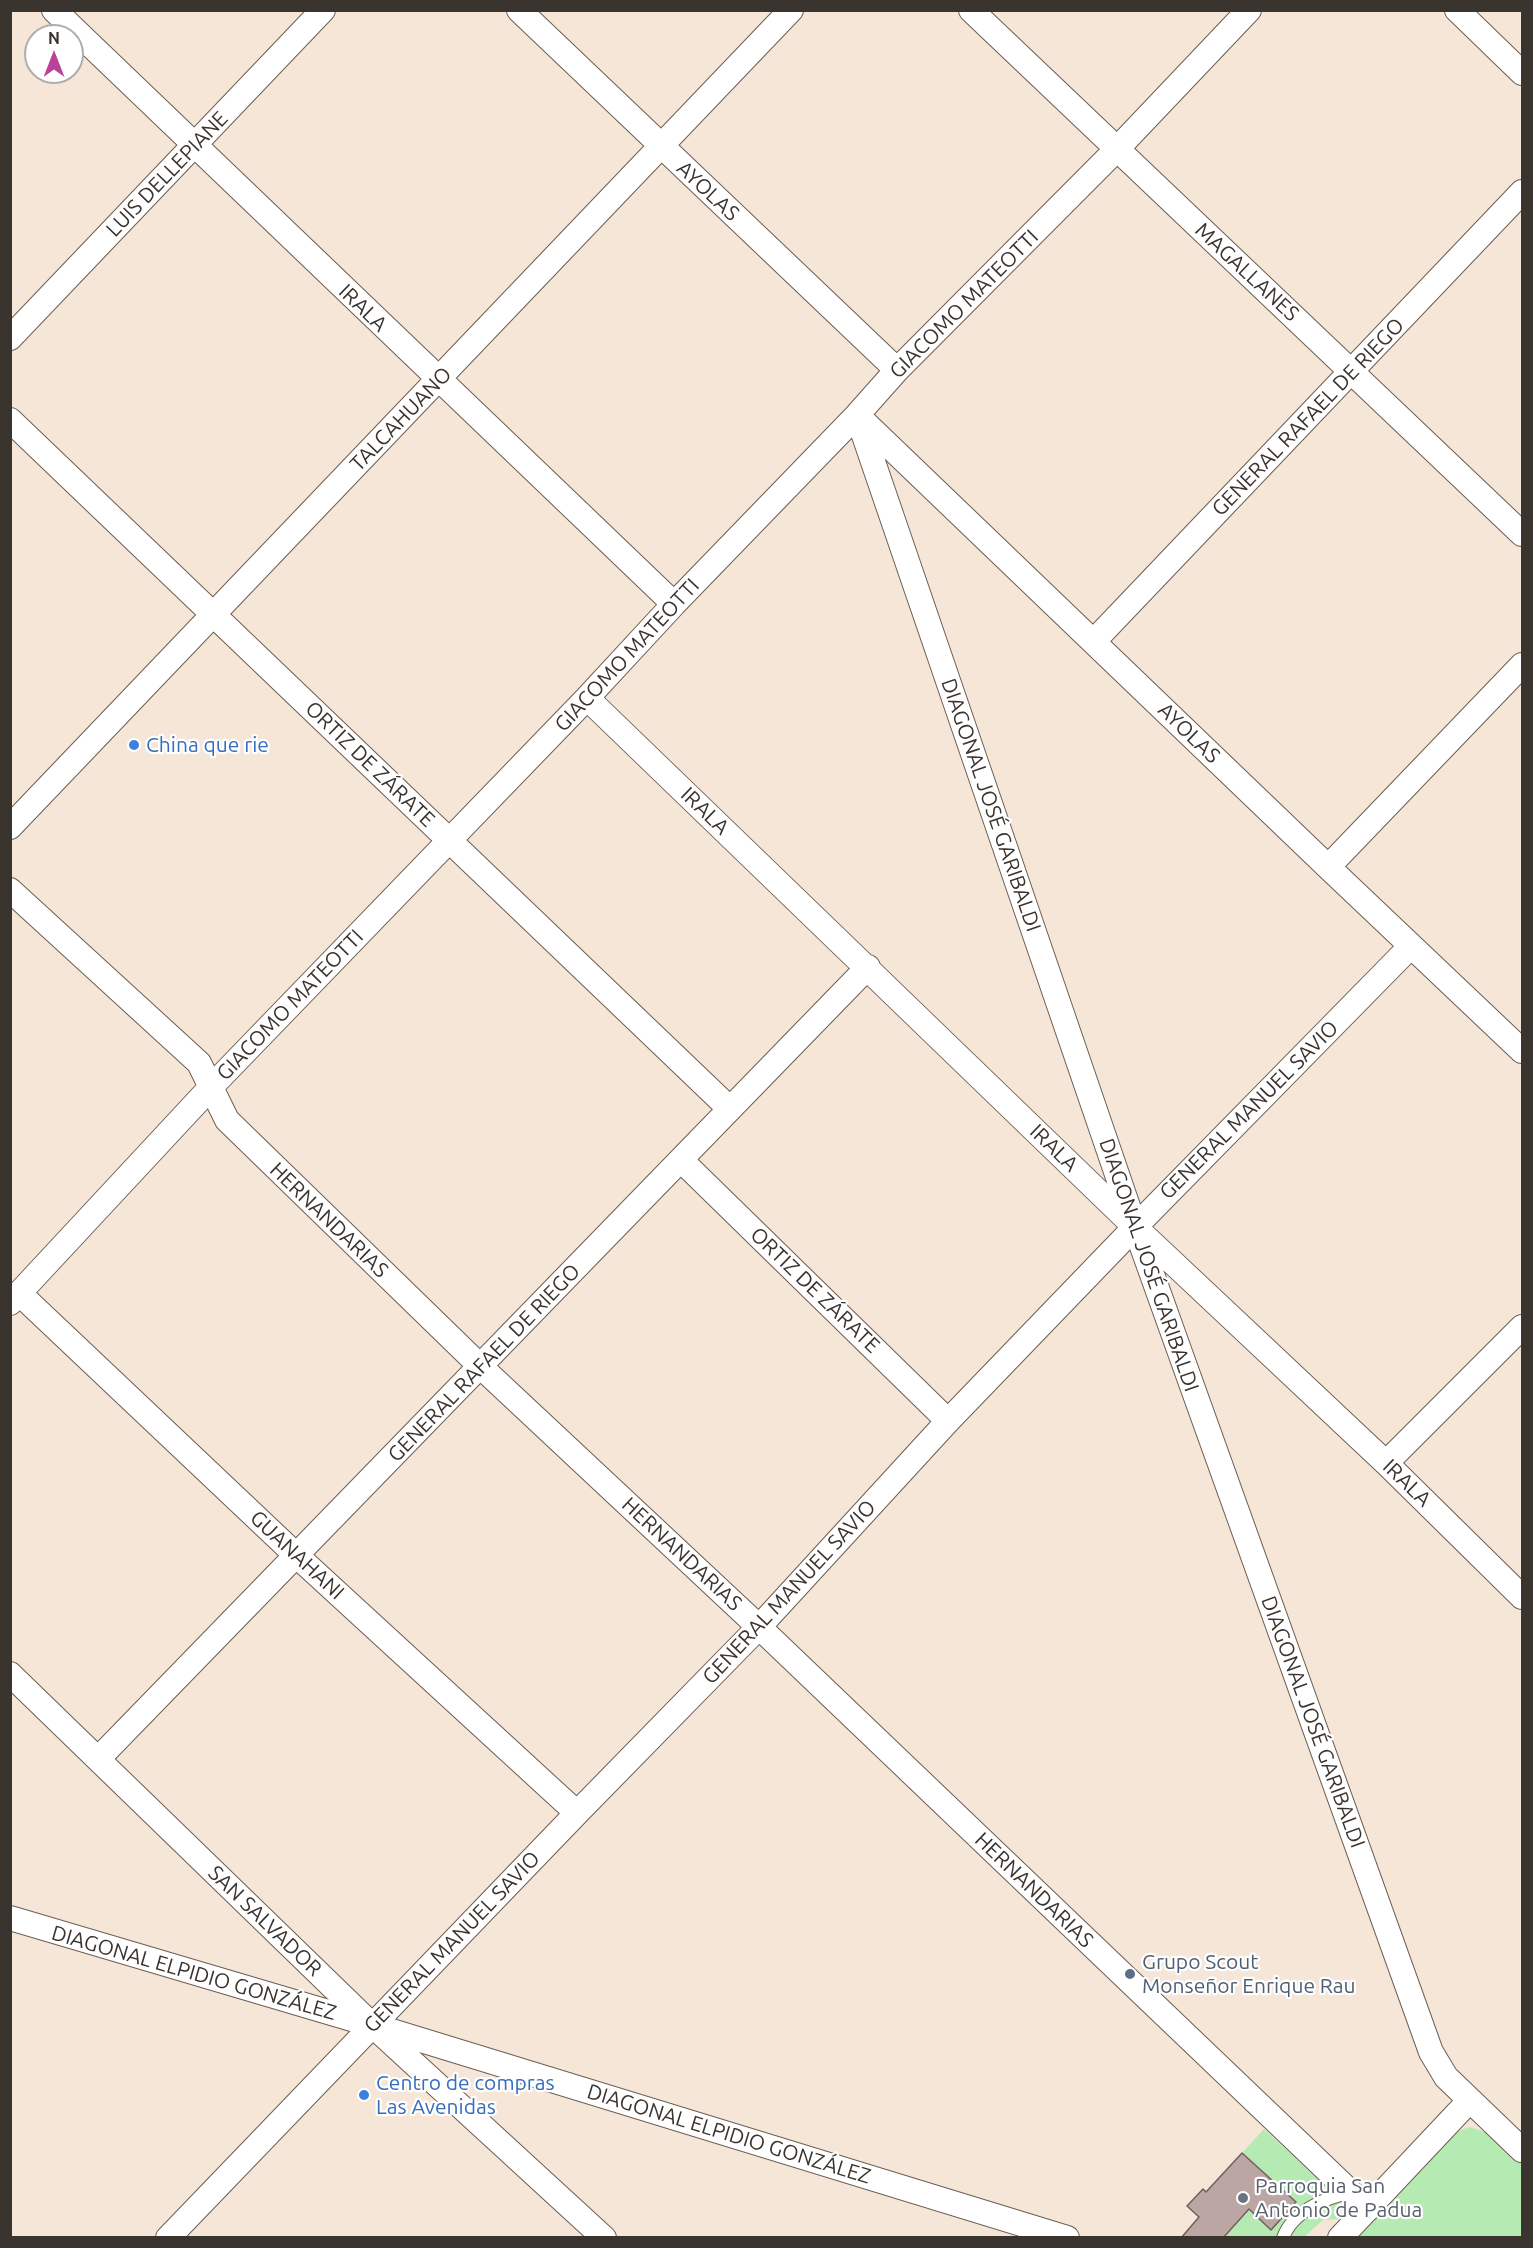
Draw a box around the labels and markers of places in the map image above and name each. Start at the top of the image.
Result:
place label: China que rie [146,732,269,758]
marker: China que rie [127,738,141,752]
place label: Grupo Scout Monseñor Enrique Rau [1142,1949,1356,1999]
marker: Grupo Scout Monseñor Enrique Rau [1123,1967,1137,1981]
place label: Centro de compras Las Avenidas [376,2070,555,2120]
marker: Centro de compras Las Avenidas [357,2088,371,2102]
place label: Parroquia San Antonio de Padua [1255,2173,1422,2223]
marker: Parroquia San Antonio de Padua [1236,2191,1250,2205]

